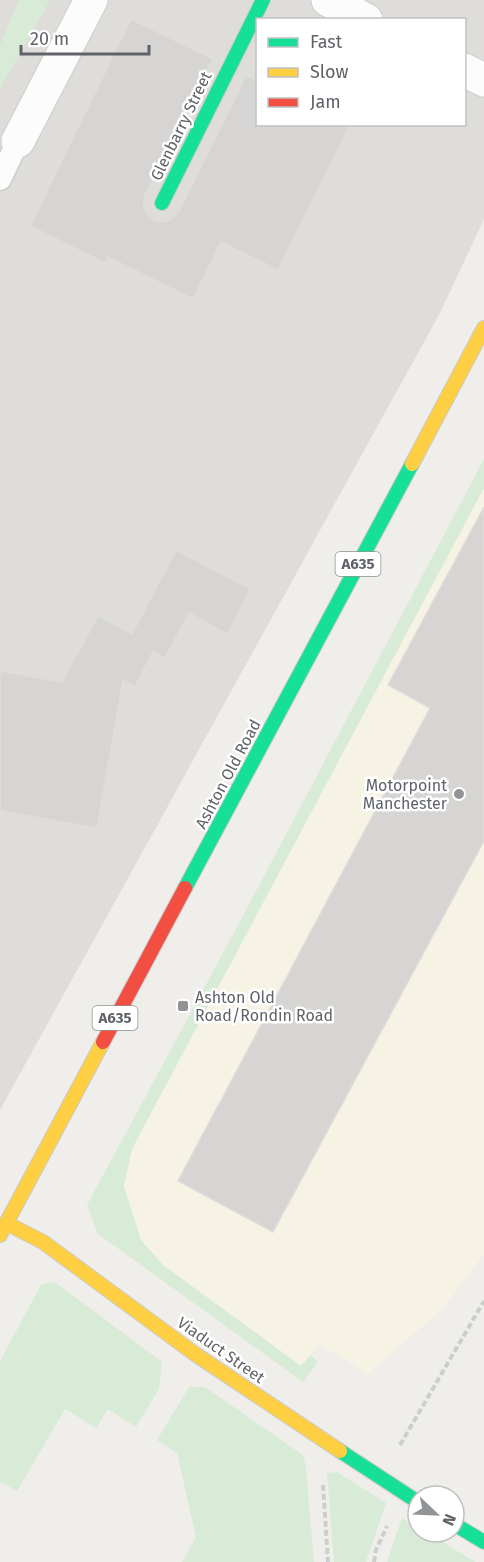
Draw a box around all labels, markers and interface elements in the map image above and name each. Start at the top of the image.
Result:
scale bar [21,18,148,56]
legend [256,18,466,126]
text: 20 m [30,28,69,50]
text: Fast [310,31,343,53]
text: Slow [310,61,349,83]
street label: Glenbarry Street [146,68,216,184]
text: Jam [310,91,341,113]
road number: A635 [336,552,380,576]
street label: Ashton Old Road [191,716,265,832]
place label: Motorpoint Manchester [363,776,448,813]
marker: Motorpoint Manchester [452,787,466,801]
place label: Ashton Old Road/Rondin Road [195,988,333,1025]
marker: Ashton Old Road/Rondin Road [176,999,190,1013]
road number: A635 [92,1006,138,1030]
street label: Viaduct Street [174,1313,268,1387]
north arrow [406,1484,466,1544]
text: N [439,1511,460,1528]

